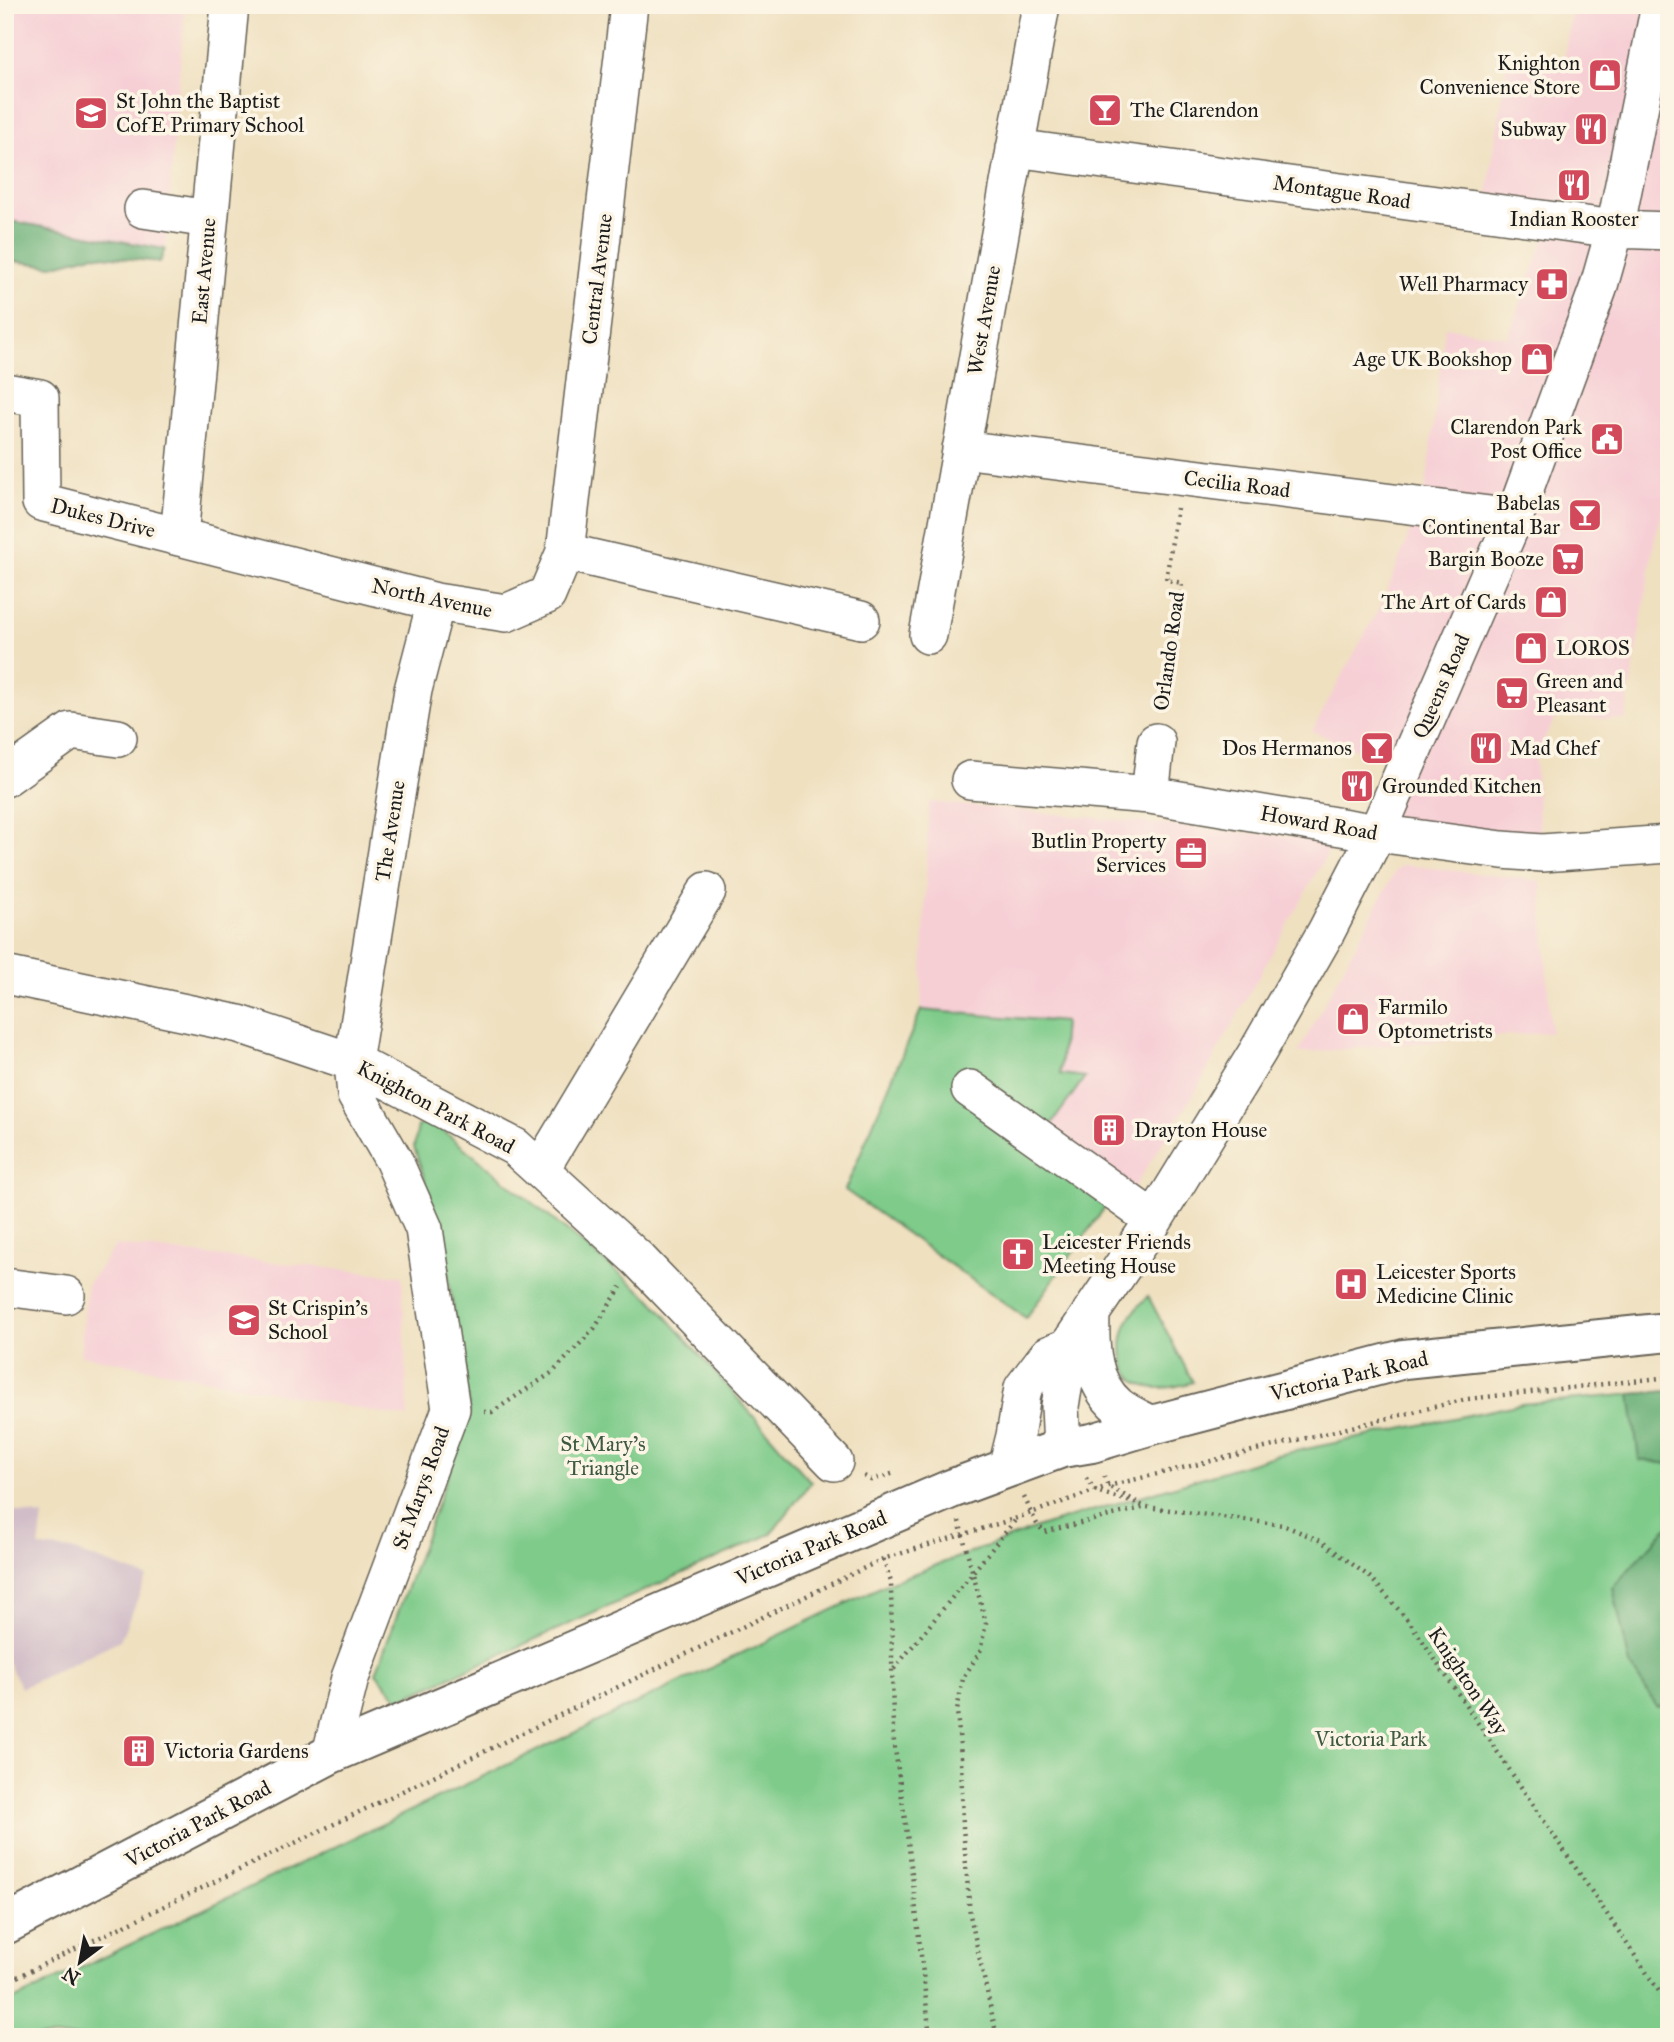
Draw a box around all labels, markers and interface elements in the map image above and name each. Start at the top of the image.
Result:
place label: Knighton Convenience Store [1419,50,1580,100]
shop icon: Knighton Convenience Store [1586,56,1624,94]
place label: St John the Baptist CofE Primary School [116,88,304,138]
bar icon: The Clarendon [1086,91,1124,129]
school or university icon: St John the Baptist CofE Primary School [72,94,110,132]
place label: The Clarendon [1130,97,1259,123]
restaurant icon: Subway [1572,110,1610,148]
place label: Subway [1501,116,1567,142]
restaurant icon: Indian Rooster [1555,166,1593,204]
street label: Montague Road [1271,169,1413,215]
place label: Indian Rooster [1509,206,1639,232]
street label: Central Avenue [576,212,618,346]
street label: East Avenue [186,217,222,325]
street label: West Avenue [962,263,1006,377]
pharmacy icon: Well Pharmacy [1533,265,1571,303]
place label: Well Pharmacy [1399,271,1529,297]
shop icon: Age UK Bookshop [1518,340,1556,378]
place label: Age UK Bookshop [1352,346,1512,372]
place label: Clarendon Park Post Office [1450,414,1582,464]
public building icon: Clarendon Park Post Office [1588,420,1626,458]
street label: Cecilia Road [1182,465,1292,503]
place label: Babelas Continental Bar [1422,490,1560,540]
street label: Dukes Drive [48,492,158,544]
bar icon: Babelas Continental Bar [1566,496,1604,534]
supermarket icon: Bargin Booze [1549,540,1587,578]
place label: Bargin Booze [1428,546,1544,572]
street label: North Avenue [369,573,495,624]
shop icon: The Art of Cards [1532,583,1570,621]
street label: Orlando Road [1148,589,1190,712]
place label: The Art of Cards [1381,589,1526,615]
street label: Queens Road [1406,629,1476,742]
shop icon: LOROS [1512,629,1550,667]
place label: LOROS [1556,635,1630,661]
place label: Green and Pleasant [1536,668,1624,718]
supermarket icon: Green and Pleasant [1493,674,1531,712]
bar icon: Dos Hermanos [1358,729,1396,767]
restaurant icon: Mad Chef [1467,729,1505,767]
place label: Dos Hermanos [1222,735,1352,761]
place label: Mad Chef [1510,735,1600,761]
restaurant icon: Grounded Kitchen [1338,767,1376,805]
place label: Grounded Kitchen [1382,773,1541,799]
street label: The Avenue [369,778,411,884]
street label: Howard Road [1258,800,1380,846]
place label: Butlin Property Services [1031,828,1167,878]
office icon: Butlin Property Services [1172,834,1210,872]
place label: Farmilo Optometrists [1378,994,1493,1044]
shop icon: Farmilo Optometrists [1334,1000,1372,1038]
street label: Knighton Park Road [353,1055,520,1160]
building icon: Drayton House [1090,1111,1128,1149]
place label: Drayton House [1134,1117,1267,1143]
place label: Leicester Friends Meeting House [1042,1229,1191,1279]
church icon: Leicester Friends Meeting House [999,1235,1037,1273]
place label: Leicester Sports Medicine Clinic [1376,1259,1516,1309]
hospital icon: Leicester Sports Medicine Clinic [1332,1265,1370,1303]
place label: St Crispin's School [268,1295,368,1345]
school or university icon: St Crispin's School [225,1301,263,1339]
street label: Victoria Park Road [1266,1345,1431,1407]
street label: St Marys Road [387,1422,455,1553]
park label: St Mary’s Triangle [560,1431,646,1481]
street label: Victoria Park Road [731,1504,891,1592]
street label: Knighton Way [1422,1622,1514,1741]
park label: Victoria Park [1314,1726,1427,1752]
building icon: Victoria Gardens [120,1732,158,1770]
place label: Victoria Gardens [163,1738,309,1764]
street label: Victoria Park Road [120,1774,276,1874]
north arrow [46,1926,116,1996]
text: N [58,1962,84,1990]

